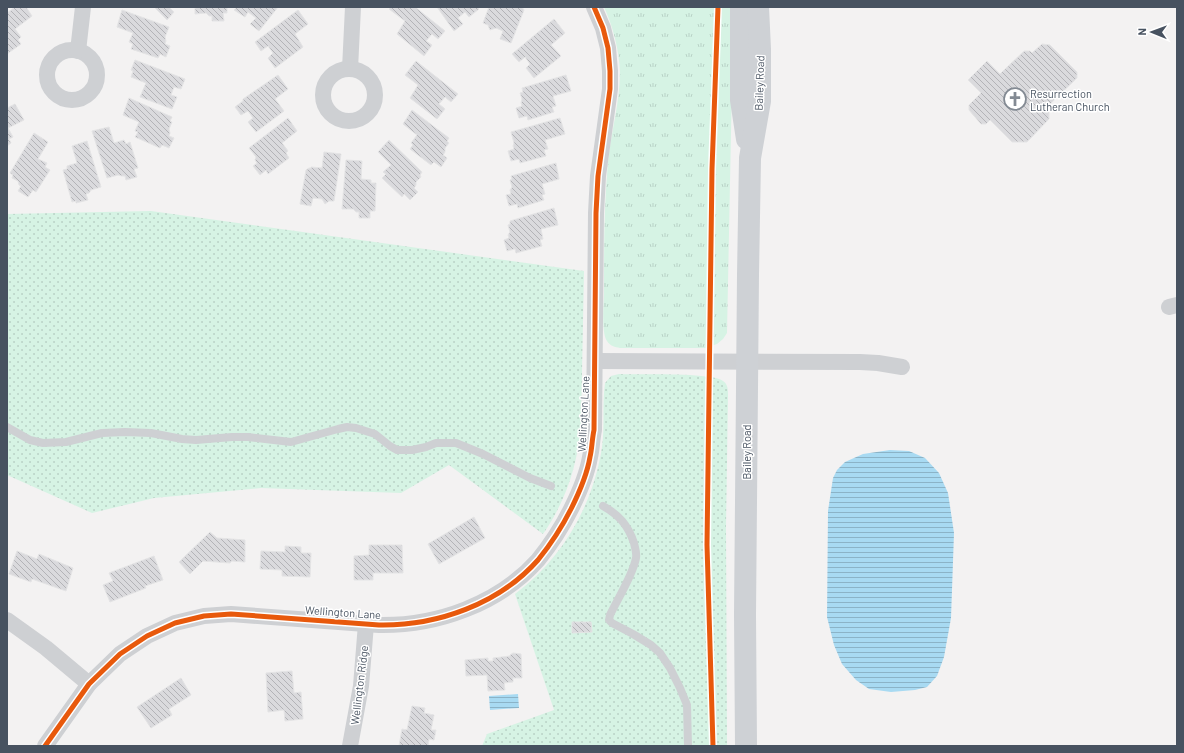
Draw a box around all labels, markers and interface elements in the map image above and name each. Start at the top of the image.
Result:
north arrow [1132,12,1172,52]
text: N [1135,28,1148,36]
street label: Bailey Road [752,55,766,111]
church icon: Resurrection Lutheran Church [1002,86,1028,112]
place label: Resurrection Lutheran Church [1030,87,1110,113]
street label: Wellington Lane [575,375,591,452]
street label: Bailey Road [740,424,753,480]
street label: Wellington Lane [305,603,382,621]
street label: Wellington Ridge [348,644,370,725]

